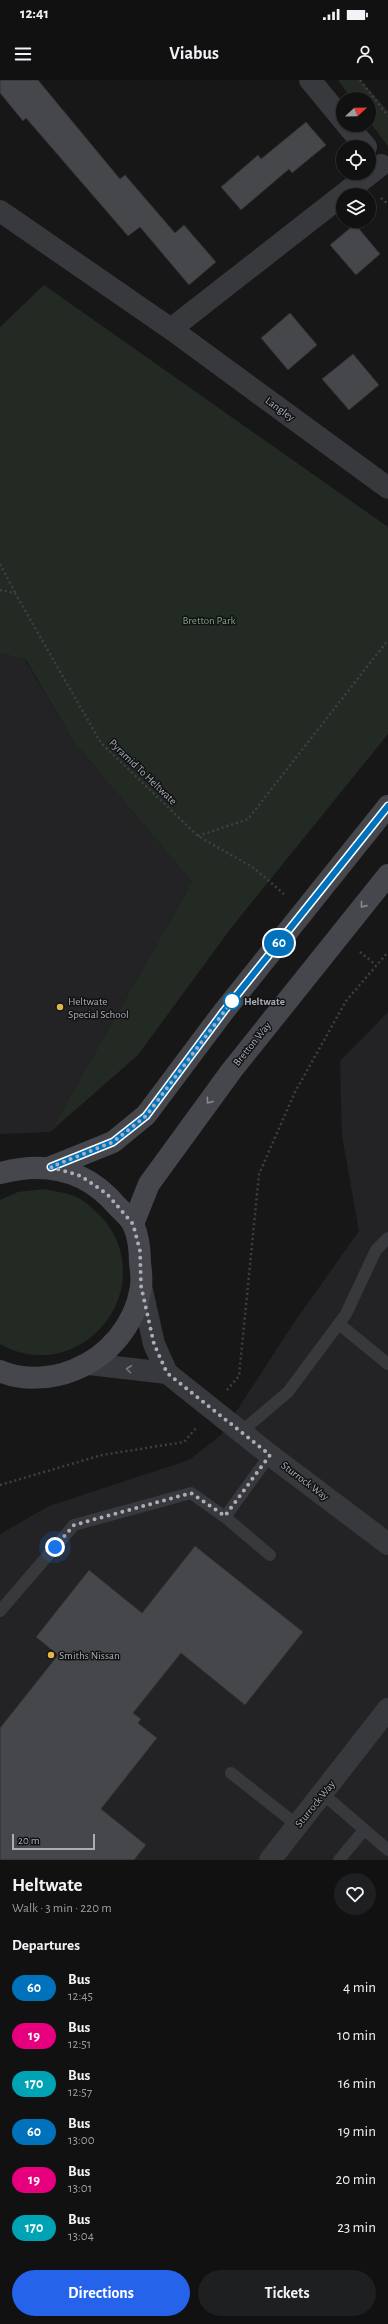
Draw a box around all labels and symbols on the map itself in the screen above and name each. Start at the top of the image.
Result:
north arrow [336,92,376,132]
street label: Langley [263,395,297,423]
park label: Bretton Park [182,615,236,626]
street label: Pyramid To Heltwate [107,737,179,807]
one-way arrow [361,901,368,908]
line badge: 60 [261,930,297,956]
marker: Heltwate [223,992,241,1010]
place label: Heltwate Special School [68,996,129,1020]
place label: Heltwate [244,996,285,1007]
marker: Heltwate Special School [55,1002,65,1012]
street label: Bretton Way [231,1020,273,1068]
one-way arrow [207,1097,214,1104]
one-way arrow [126,1364,132,1373]
street label: Sturrock Way [279,1460,331,1503]
your location [45,1537,65,1557]
marker: Smiths Nissan [46,1650,56,1660]
place label: Smiths Nissan [59,1650,120,1661]
street label: Sturrock Way [293,1778,337,1829]
scale bar [12,1832,95,1851]

